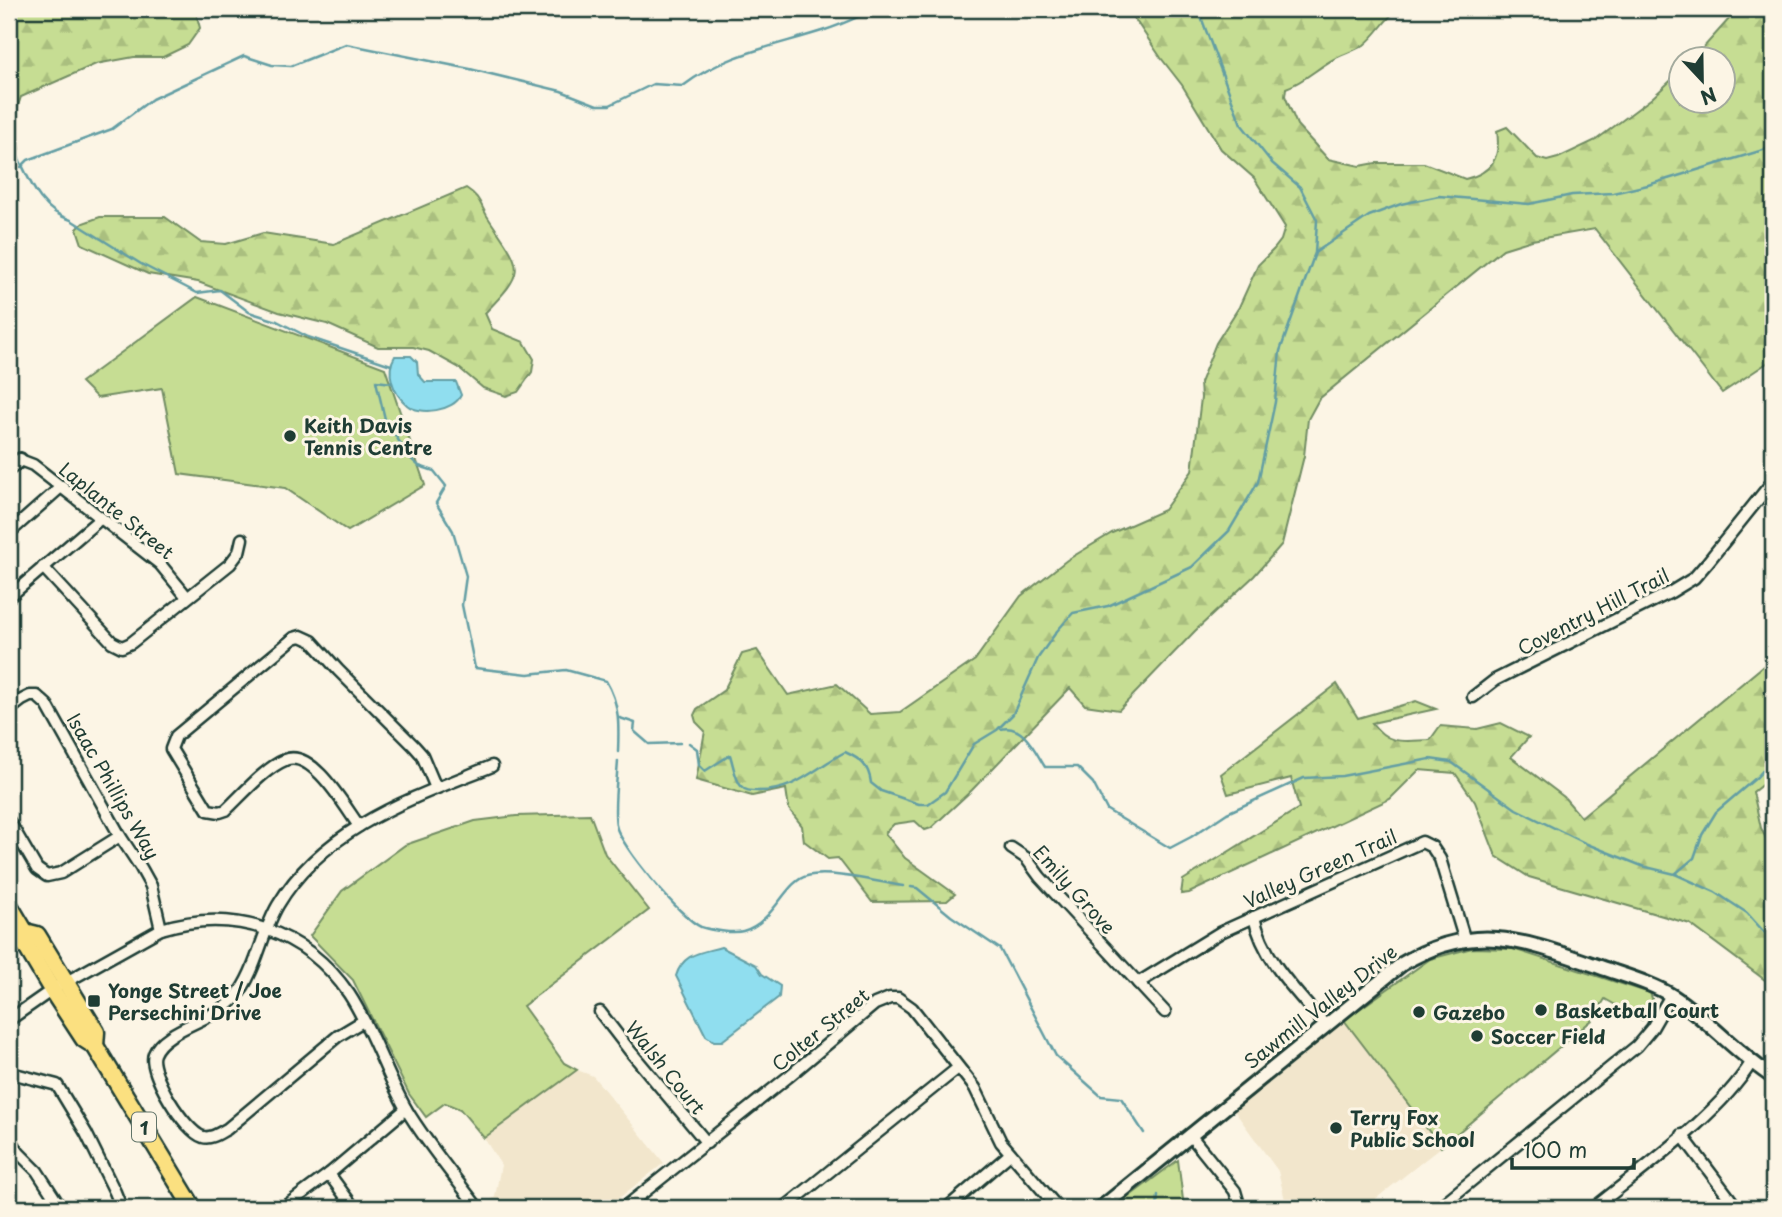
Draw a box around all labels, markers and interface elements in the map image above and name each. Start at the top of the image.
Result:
north arrow [1666,46,1736,116]
text: N [1697,81,1721,112]
place label: Keith Davis Tennis Centre [304,411,432,461]
marker: Keith Davis Tennis Centre [282,428,298,444]
street label: Laplante Street [53,455,181,565]
street label: Coventry Hill Trail [1512,561,1674,661]
street label: Isaac Phillips Way [61,708,167,864]
street label: Valley Green Trail [1239,822,1401,914]
street label: Emily Grove [1027,838,1123,940]
street label: Sawmill Valley Drive [1238,937,1402,1075]
place label: Yonge Street / Joe Persechini Drive [108,976,282,1026]
street label: Colter Street [765,981,875,1077]
marker: Yonge Street / Joe Persechini Drive [86,993,102,1009]
place label: Basketball Court [1555,996,1719,1024]
place label: Gazebo [1433,998,1505,1026]
marker: Basketball Court [1533,1002,1549,1018]
marker: Gazebo [1411,1004,1427,1020]
street label: Walsh Court [619,1014,713,1120]
place label: Soccer Field [1491,1022,1606,1050]
marker: Soccer Field [1469,1028,1485,1044]
place label: Terry Fox Public School [1350,1103,1475,1153]
road number: 1 [132,1112,156,1142]
marker: Terry Fox Public School [1328,1120,1344,1136]
scale bar [1512,1126,1635,1170]
text: 100 m [1523,1133,1587,1165]

